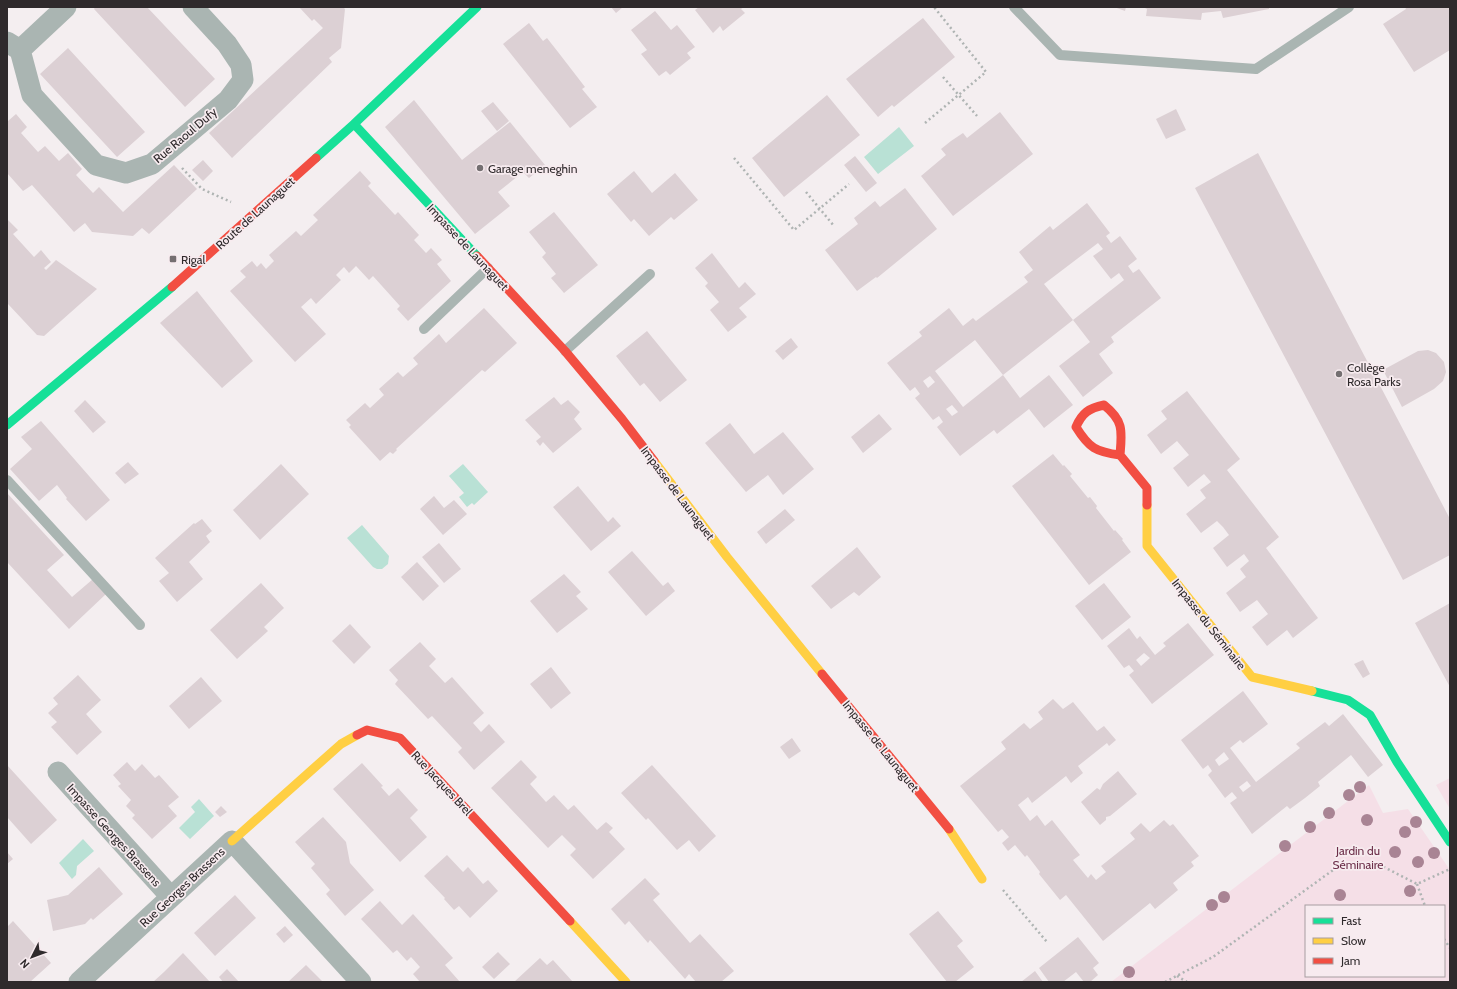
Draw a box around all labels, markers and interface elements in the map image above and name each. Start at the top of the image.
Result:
street label: Rue Raoul Dufy [150,104,220,166]
place label: Garage meneghin [488,161,578,176]
marker: Garage meneghin [475,163,485,173]
street label: Route de Launaguet [212,174,298,252]
street label: Impasse de Launaguet [424,200,512,294]
place label: Rigal [181,252,205,267]
marker: Rigal [168,254,178,264]
place label: Collège Rosa Parks [1347,360,1401,389]
marker: Collège Rosa Parks [1334,369,1344,379]
street label: Impasse de Launaguet [638,443,718,543]
street label: Impasse du Séminaire [1169,576,1249,672]
street label: Impasse de Launaguet [840,697,922,795]
street label: Rue Jacques Brel [408,748,476,819]
street label: Impasse Georges Brassens [64,780,164,890]
park label: Jardin du Séminaire [1332,843,1384,872]
street label: Rue Georges Brassens [136,844,228,930]
legend [1305,905,1445,977]
text: Fast [1341,913,1361,928]
text: Slow [1341,933,1366,948]
north arrow [12,937,52,977]
text: Jam [1340,953,1360,968]
text: N [17,956,32,971]

